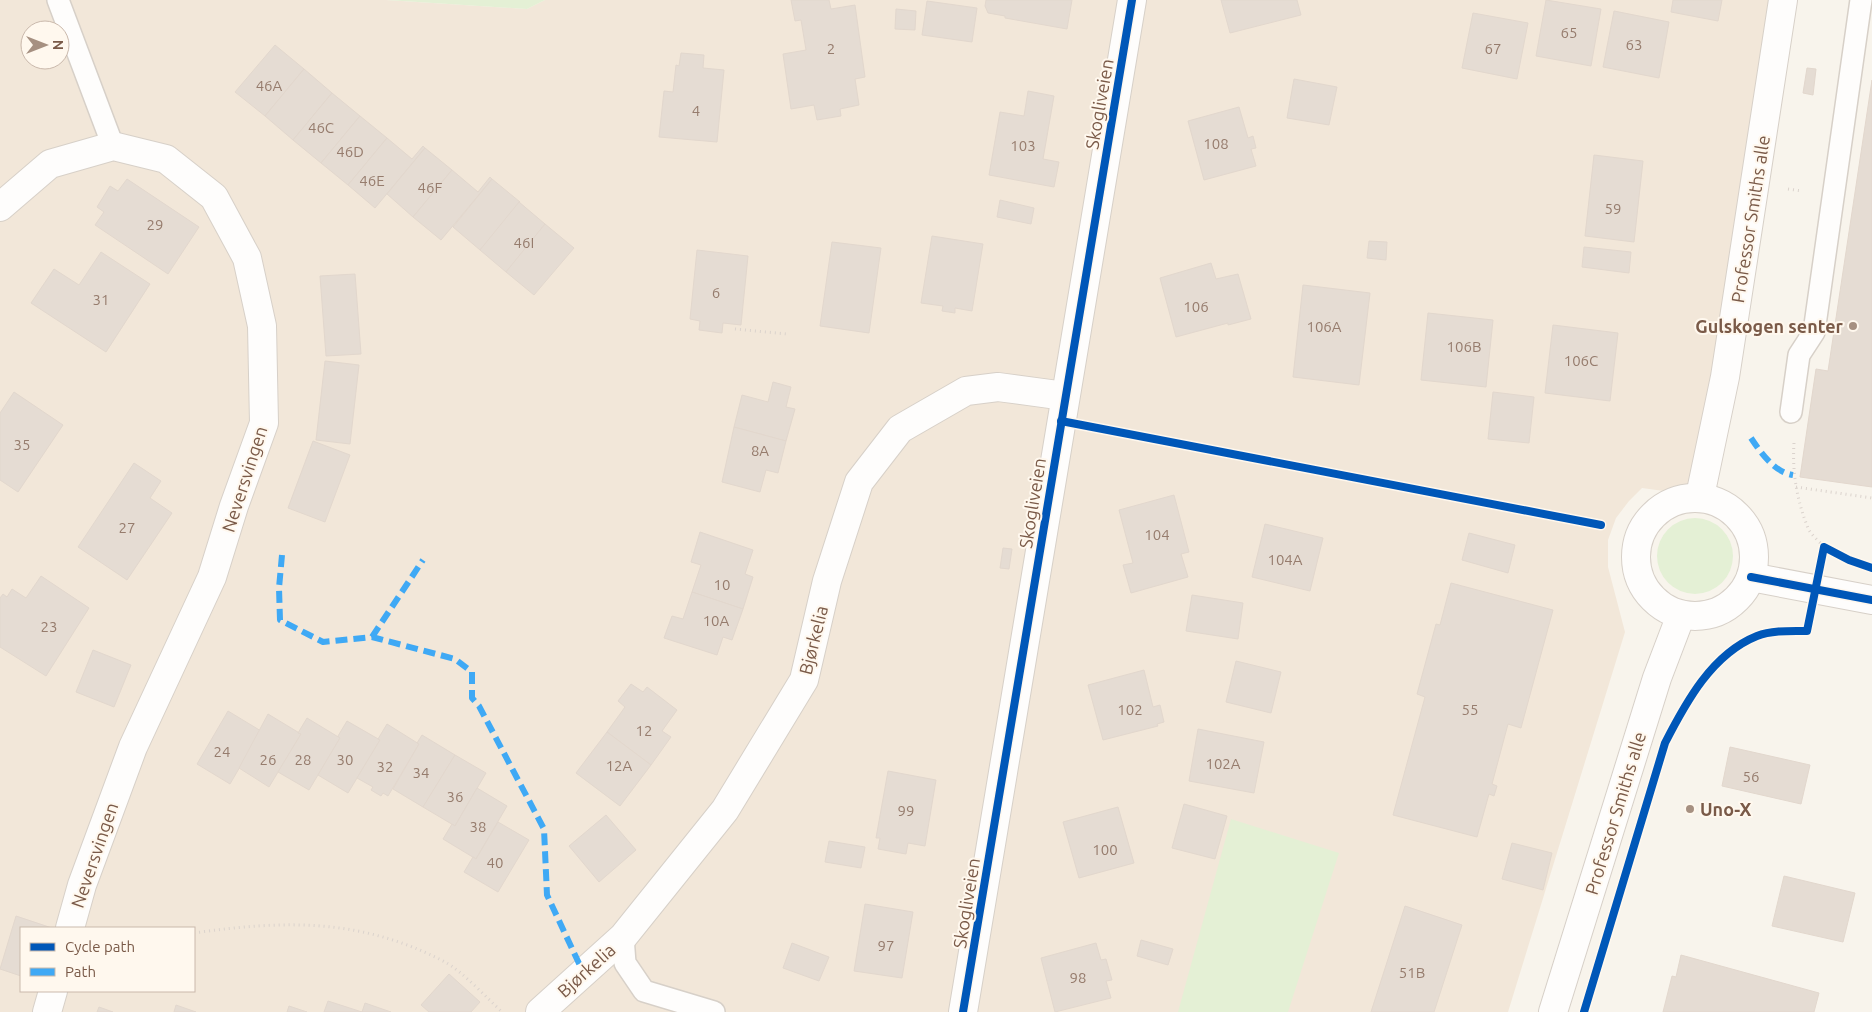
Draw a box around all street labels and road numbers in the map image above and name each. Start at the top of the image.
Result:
street label: Skogliveien [1081,57,1117,151]
street label: Professor Smiths alle [1727,134,1773,304]
street label: Neversvingen [217,424,271,534]
street label: Skogliveien [1015,456,1049,550]
street label: Bjørkelia [795,604,831,676]
street label: Professor Smiths alle [1581,729,1649,897]
street label: Neversvingen [67,800,121,910]
street label: Skogliveien [949,856,983,950]
street label: Bjørkelia [553,939,619,1001]

